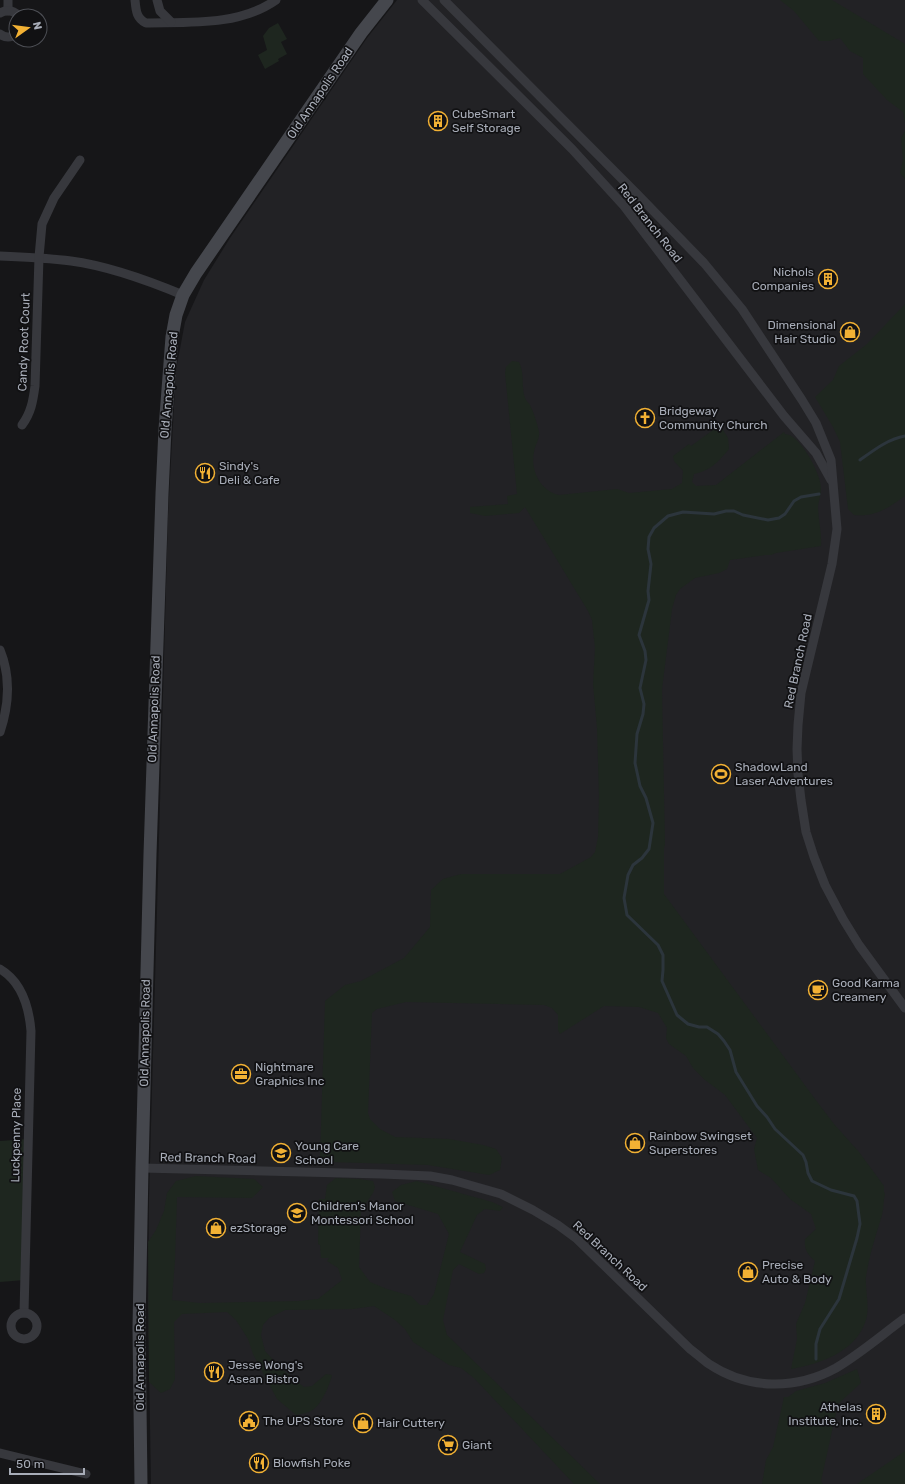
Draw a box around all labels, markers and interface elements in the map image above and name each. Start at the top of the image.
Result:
north arrow [8,8,48,48]
text: N [30,20,45,31]
street label: Old Annapolis Road [284,45,356,141]
place label: CubeSmart Self Storage [452,107,521,135]
building icon: CubeSmart Self Storage [427,110,449,132]
street label: Red Branch Road [615,181,685,265]
place label: Nichols Companies [752,265,814,293]
building icon: Nichols Companies [817,268,839,290]
street label: Candy Root Court [15,292,33,392]
place label: Dimensional Hair Studio [767,318,836,346]
shop icon: Dimensional Hair Studio [839,321,861,343]
street label: Old Annapolis Road [157,331,181,439]
place label: Bridgeway Community Church [659,404,767,432]
church icon: Bridgeway Community Church [634,407,656,429]
place label: Sindy's Deli & Cafe [219,459,280,487]
restaurant icon: Sindy's Deli & Cafe [194,462,216,484]
street label: Red Branch Road [781,612,815,710]
street label: Old Annapolis Road [145,655,163,763]
place label: ShadowLand Laser Adventures [735,760,833,788]
sports icon: ShadowLand Laser Adventures [710,763,732,785]
place label: Good Karma Creamery [832,976,900,1004]
street label: Old Annapolis Road [137,979,153,1087]
cafe icon: Good Karma Creamery [807,979,829,1001]
place label: Nightmare Graphics Inc [255,1060,325,1088]
office icon: Nightmare Graphics Inc [230,1063,252,1085]
street label: Luckpenny Place [8,1087,24,1182]
place label: Rainbow Swingset Superstores [649,1129,752,1157]
shop icon: Rainbow Swingset Superstores [624,1132,646,1154]
place label: Young Care School [295,1139,359,1167]
school or university icon: Young Care School [270,1142,292,1164]
street label: Red Branch Road [160,1150,256,1166]
place label: Children's Manor Montessori School [311,1199,414,1227]
school or university icon: Children's Manor Montessori School [286,1202,308,1224]
shop icon: ezStorage [205,1217,227,1239]
street label: Red Branch Road [570,1218,650,1294]
place label: ezStorage [230,1221,287,1235]
place label: Precise Auto & Body [762,1258,832,1286]
shop icon: Precise Auto & Body [737,1261,759,1283]
street label: Old Annapolis Road [133,1303,147,1411]
place label: Jesse Wong's Asean Bistro [228,1358,303,1386]
restaurant icon: Jesse Wong's Asean Bistro [203,1361,225,1383]
place label: Athelas Institute, Inc. [788,1400,862,1428]
building icon: Athelas Institute, Inc. [865,1403,887,1425]
public building icon: The UPS Store [238,1410,260,1432]
shop icon: Hair Cuttery [352,1412,374,1434]
place label: The UPS Store [263,1414,344,1428]
place label: Hair Cuttery [377,1416,445,1430]
supermarket icon: Giant [437,1434,459,1456]
place label: Giant [462,1438,492,1452]
scale bar [10,1450,84,1476]
restaurant icon: Blowfish Poke [248,1452,270,1474]
place label: Blowfish Poke [273,1456,351,1470]
text: 50 m [16,1457,44,1471]

